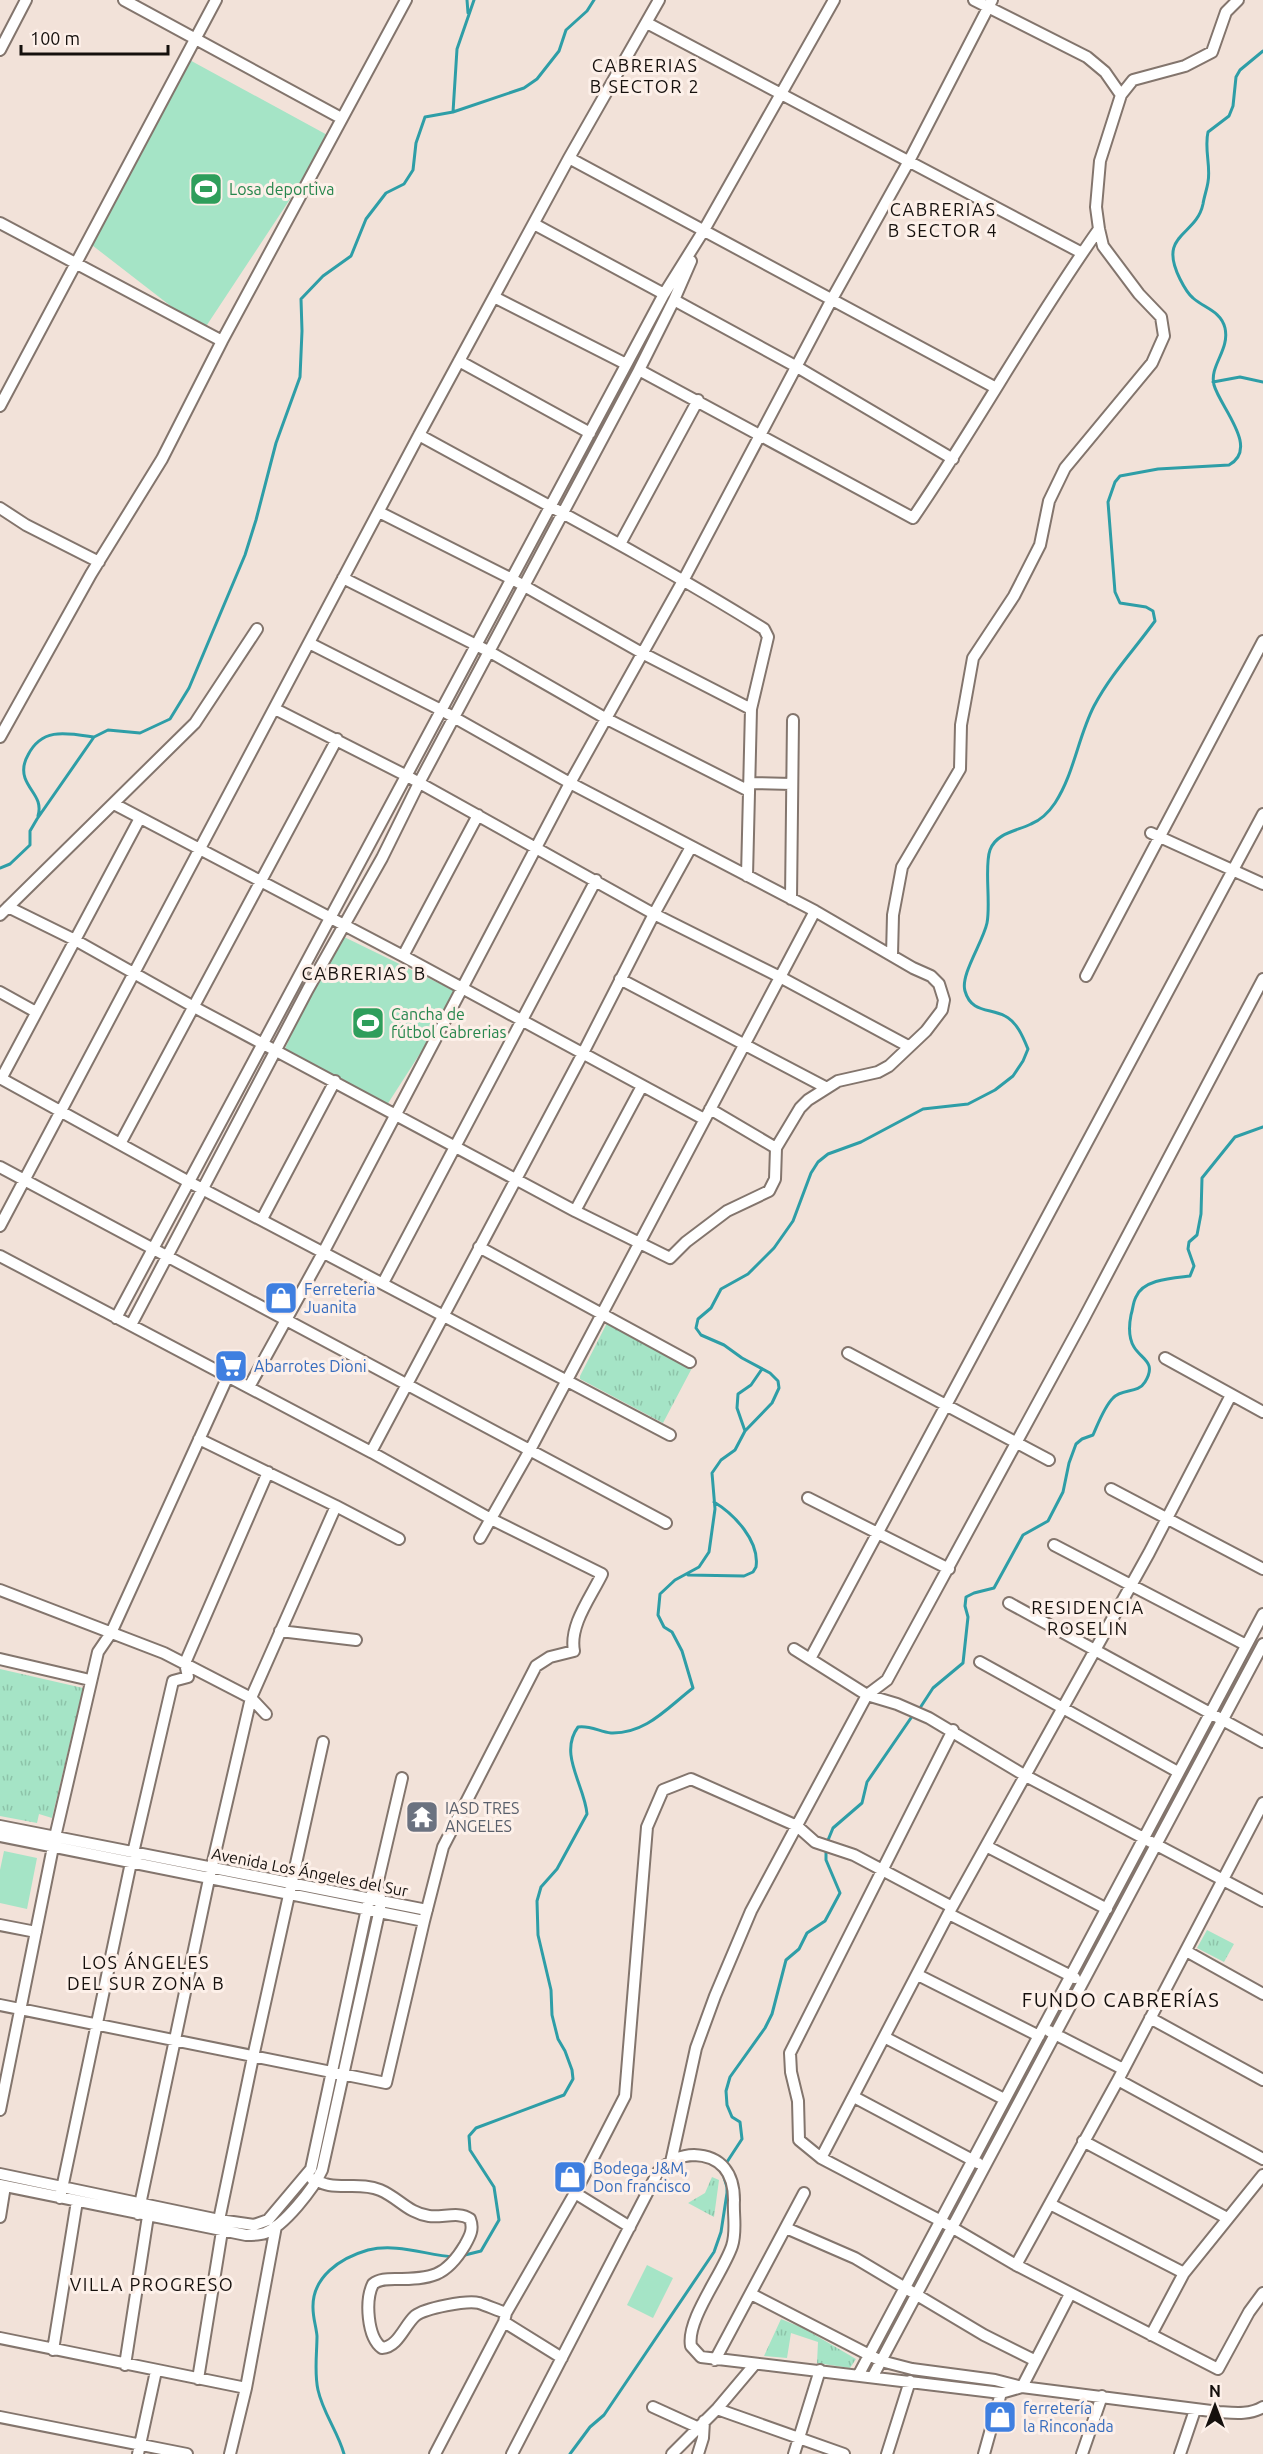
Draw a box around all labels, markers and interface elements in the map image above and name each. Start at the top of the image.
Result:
scale bar [21,18,168,56]
text: 100 m [30,28,80,48]
district label: CABRERIAS B SECTOR 2 [590,55,700,96]
sports icon: Losa deportiva [188,171,224,207]
place label: Losa deportiva [229,180,334,198]
district label: CABRERIAS B SECTOR 4 [888,199,998,240]
district label: CABRERIAS B [301,963,427,983]
sports icon: Cancha de fútbol Cabrerias [350,1005,386,1041]
place label: Cancha de fútbol Cabrerias [391,1005,507,1041]
shop icon: Ferreteria Juanita [263,1280,299,1316]
place label: Ferreteria Juanita [304,1280,375,1316]
supermarket icon: Abarrotes Dioni [213,1348,249,1384]
place label: Abarrotes Dioni [254,1357,367,1375]
district label: RESIDENCIA ROSELIN [1031,1597,1145,1638]
temple icon: IASD TRES ANGELES [404,1799,440,1835]
place label: IASD TRES ANGELES [445,1799,519,1835]
street label: Avenida Los Ángeles del Sur [210,1842,410,1900]
district label: LOS ÁNGELES DEL SUR ZONA B [67,1951,225,1993]
district label: FUNDO CABRERÍAS [1022,1988,1220,2011]
shop icon: Bodega J&M, Don francisco [552,2159,588,2195]
place label: Bodega J&M, Don francisco [593,2159,691,2195]
district label: VILLA PROGRESO [70,2274,234,2294]
north arrow [1185,2376,1245,2436]
text: N [1209,2382,1221,2400]
shop icon: ferretería la Rinconada [982,2399,1018,2435]
place label: ferretería la Rinconada [1023,2399,1114,2435]

